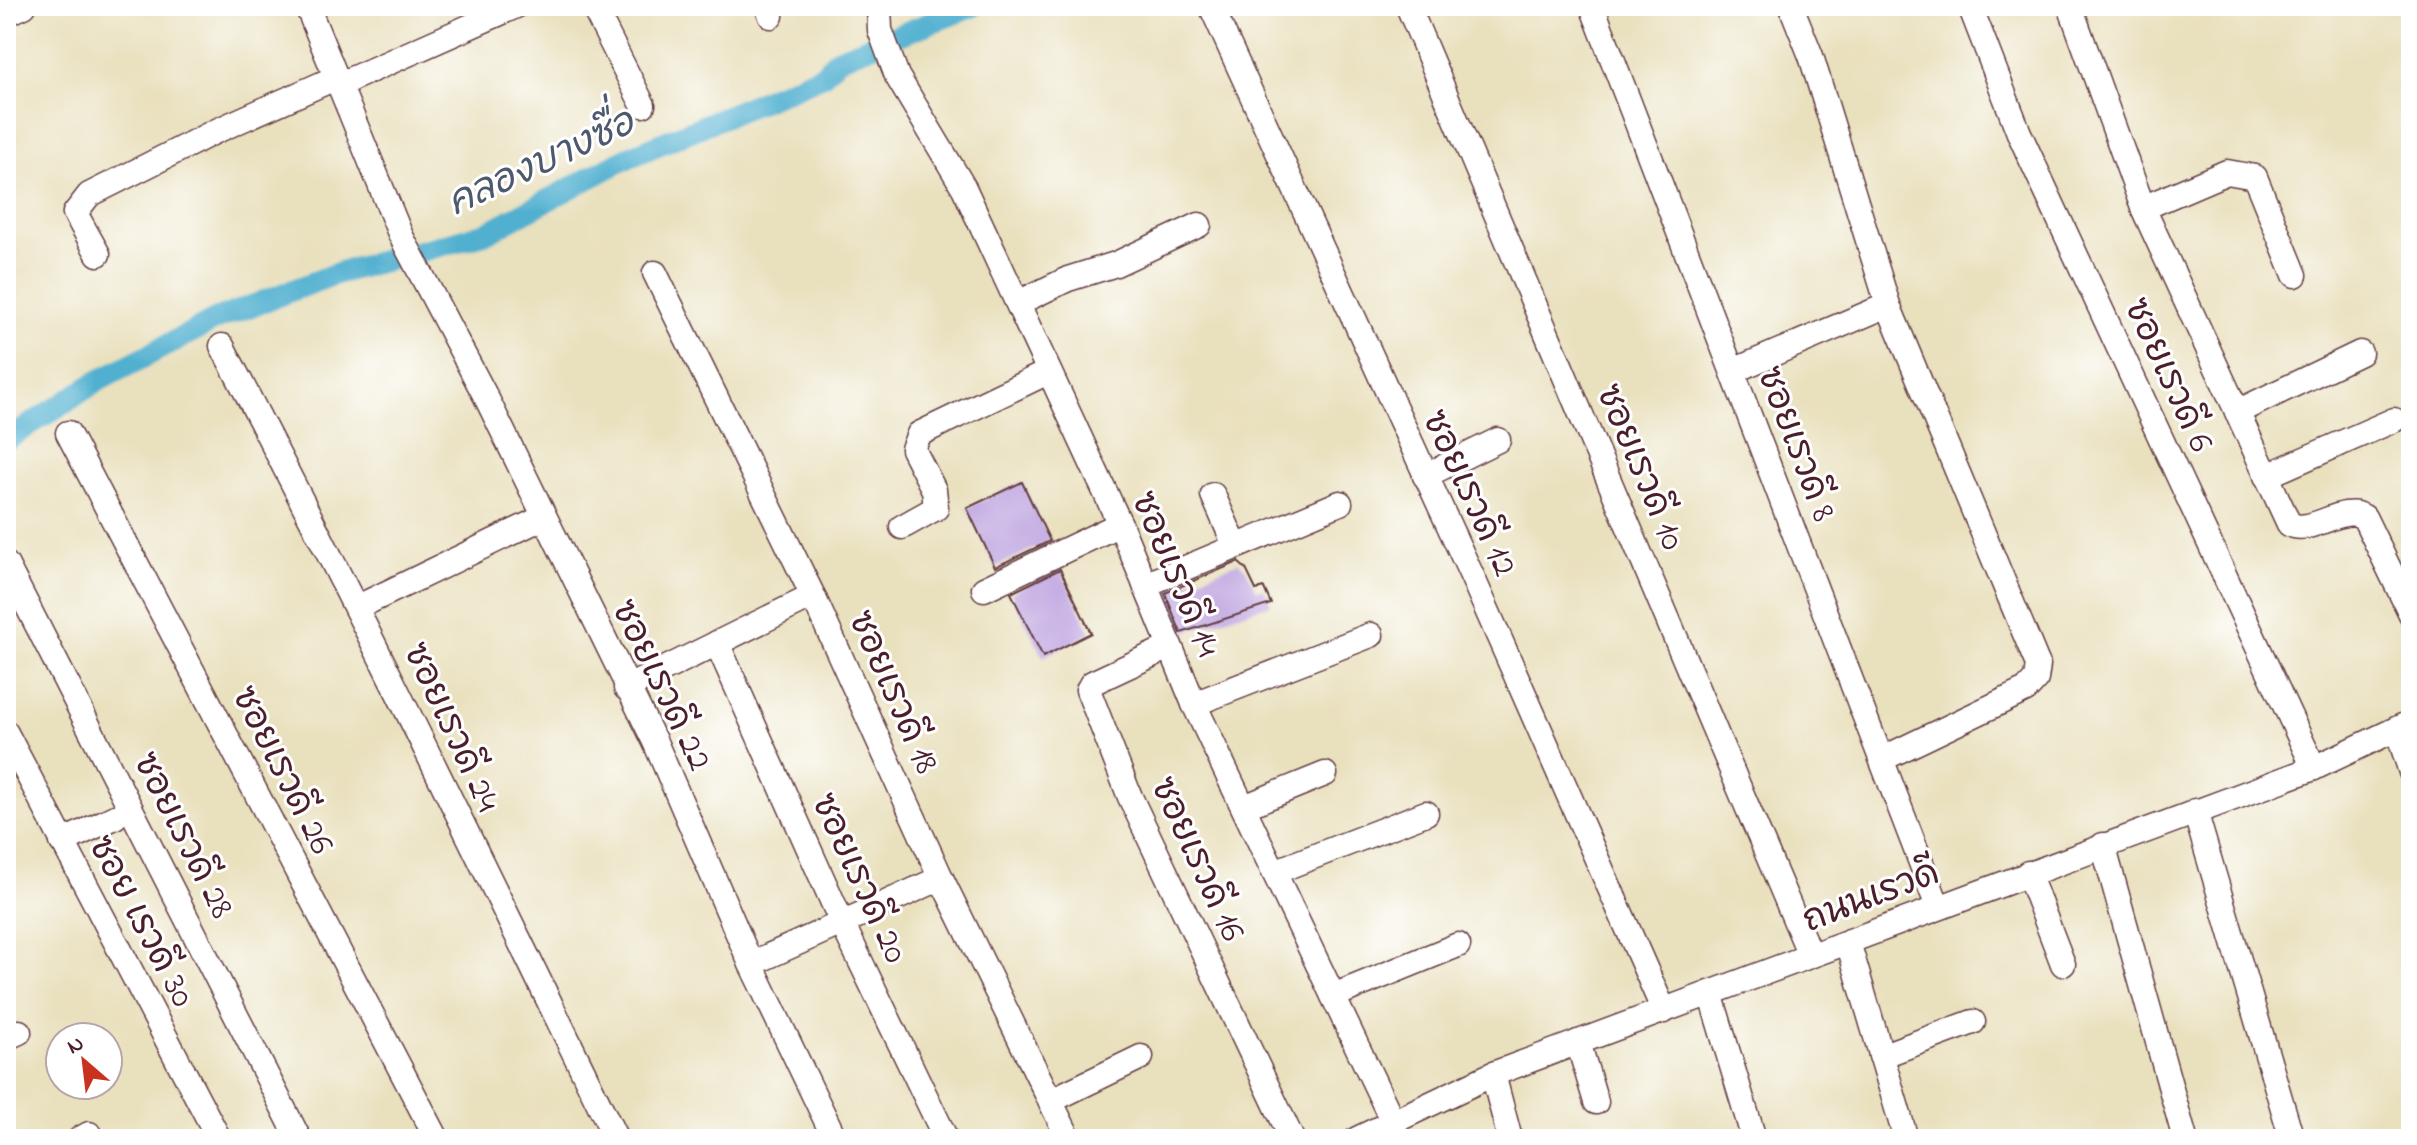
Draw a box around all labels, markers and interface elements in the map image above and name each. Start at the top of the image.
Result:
water label: คลองบางซื่อ [435,87,646,232]
street label: ซอยเรวดี 6 [2108,290,2226,462]
street label: ซอยเรวดี 8 [1741,359,1849,530]
street label: ซอยเรวดี 10 [1580,376,1698,559]
street label: ซอยเรวดี 12 [1406,402,1530,586]
street label: ซอยเรวดี 14 [1115,484,1233,666]
street label: ซอยเรวดี 22 [596,591,724,781]
street label: ซอยเรวดี 18 [832,603,951,783]
street label: ซอยเรวดี 24 [388,634,512,822]
street label: ซอยเรวดี 26 [216,678,346,865]
street label: ซอยเรวดี 28 [117,744,247,928]
street label: ซอยเรวดี 16 [1135,769,1257,951]
street label: ซอยเรวดี 20 [795,785,920,973]
street label: ซอย เรวดี 30 [73,827,208,1018]
street label: ถนนเรวดี [1796,848,1948,948]
north arrow [44,1021,124,1101]
text: N [62,1028,90,1064]

